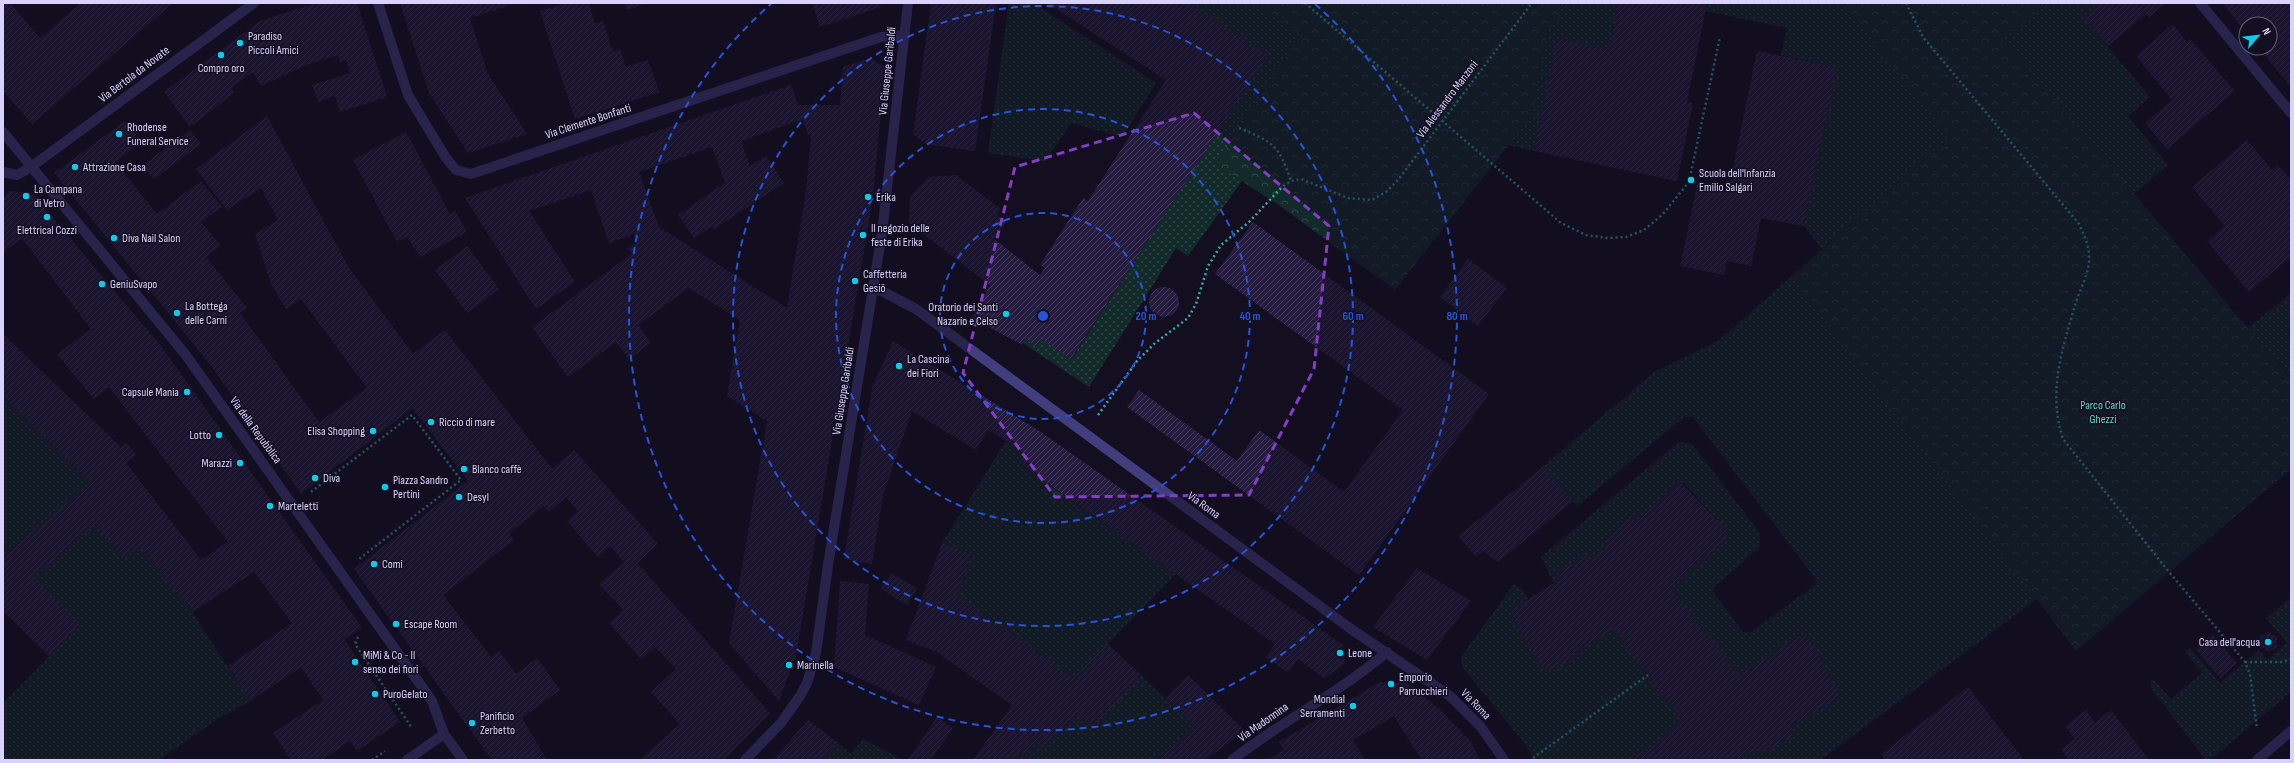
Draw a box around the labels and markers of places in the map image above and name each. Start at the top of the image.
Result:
place label: Paradiso Piccoli Amici [248,29,299,58]
marker: Paradiso Piccoli Amici [235,38,245,48]
marker: Compro oro [216,50,226,60]
place label: Compro oro [198,61,244,76]
place label: Rhodense Funeral Service [127,120,189,149]
marker: Rhodense Funeral Service [114,129,124,139]
place label: Attrazione Casa [82,160,146,175]
marker: Attrazione Casa [70,162,80,172]
place label: Scuola dell'Infanzia Emilio Salgari [1699,166,1776,195]
marker: Scuola dell'Infanzia Emilio Salgari [1686,175,1696,185]
place label: La Campana di Vetro [34,182,83,211]
place label: Erika [876,190,896,205]
marker: La Campana di Vetro [21,191,31,201]
marker: Erika [863,192,873,202]
marker: Elettrical Cozzi [42,212,52,222]
place label: Il negozio delle feste di Erika [871,221,930,250]
place label: Elettrical Cozzi [17,223,77,238]
marker: Il negozio delle feste di Erika [858,230,868,240]
place label: Diva Nail Salon [122,231,180,246]
marker: Diva Nail Salon [109,233,119,243]
place label: Caffetteria Gesiö [863,267,907,296]
marker: Caffetteria Gesiö [850,276,860,286]
place label: GeniuSvapo [110,277,157,292]
marker: GeniuSvapo [97,279,107,289]
place label: La Bottega delle Carni [185,299,228,328]
place label: Oratorio dei Santi Nazario e Celso [928,300,998,329]
marker: La Bottega delle Carni [172,308,182,318]
marker: Oratorio dei Santi Nazario e Celso [1001,309,1011,319]
centre of rings [1036,309,1050,323]
place label: La Cascina dei Fiori [907,352,950,381]
marker: La Cascina dei Fiori [894,361,904,371]
place label: Capsule Mania [122,385,179,400]
marker: Capsule Mania [182,387,192,397]
place label: Riccio di mare [439,415,495,430]
marker: Riccio di mare [426,417,436,427]
place label: Elisa Shopping [307,424,365,439]
marker: Elisa Shopping [368,426,378,436]
place label: Lotto [190,428,211,443]
marker: Lotto [214,430,224,440]
place label: Marazzi [202,456,232,471]
marker: Marazzi [235,458,245,468]
place label: Blanco caffè [472,462,522,477]
marker: Blanco caffè [459,464,469,474]
place label: Diva [323,471,341,486]
marker: Diva [310,473,320,483]
place label: Piazza Sandro Pertini [393,473,448,502]
marker: Piazza Sandro Pertini [380,482,390,492]
place label: Desyl [467,490,489,505]
marker: Desyl [454,492,464,502]
place label: Marteletti [278,499,318,514]
marker: Marteletti [265,501,275,511]
place label: Comi [382,557,403,572]
marker: Comi [369,559,379,569]
place label: Escape Room [404,617,458,632]
marker: Escape Room [391,619,401,629]
place label: Casa dell'acqua [2199,635,2260,650]
marker: Casa dell'acqua [2263,637,2273,647]
place label: Leone [1348,646,1372,661]
place label: MiMi & Co - Il senso dei fiori [363,648,418,677]
marker: Leone [1335,648,1345,658]
marker: MiMi & Co - Il senso dei fiori [350,657,360,667]
place label: Marinella [797,658,834,673]
marker: Marinella [784,660,794,670]
place label: Emporio Parrucchieri [1399,670,1448,699]
marker: Emporio Parrucchieri [1386,679,1396,689]
place label: PuroGelato [383,687,428,702]
marker: PuroGelato [370,689,380,699]
place label: Mondial Serramenti [1300,692,1345,721]
marker: Mondial Serramenti [1348,701,1358,711]
place label: Panificio Zerbetto [480,709,515,738]
marker: Panificio Zerbetto [467,718,477,728]

